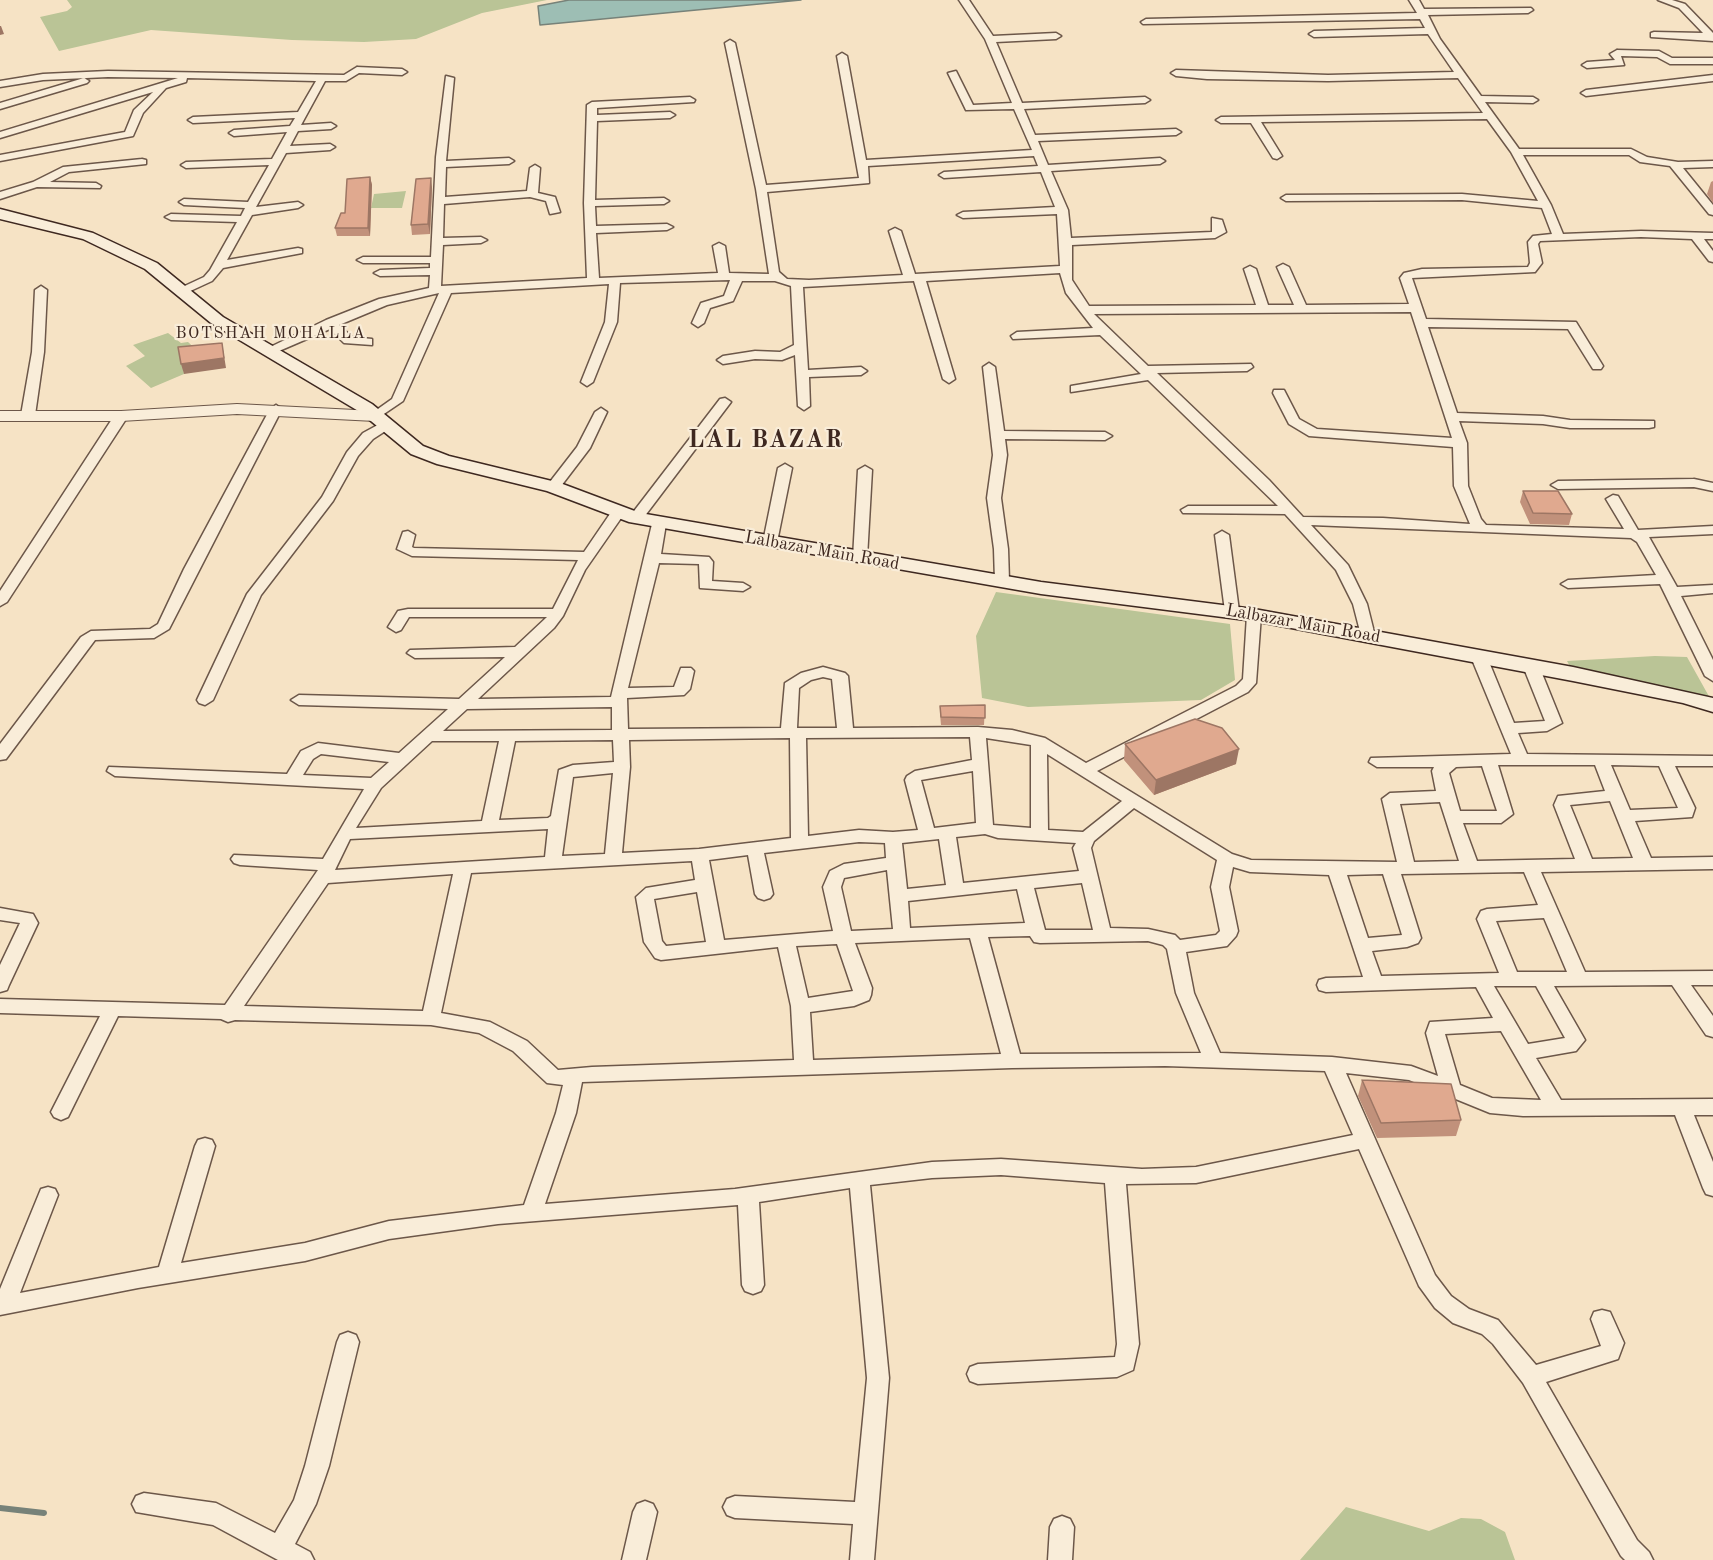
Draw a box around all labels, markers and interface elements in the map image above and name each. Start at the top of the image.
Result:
district label: BOTSHAH MOHALLA [175,324,367,344]
district label: LAL BAZAR [688,427,844,455]
street label: Lalbazar Main Road [743,527,901,575]
street label: Lalbazar Main Road [1224,600,1382,648]

